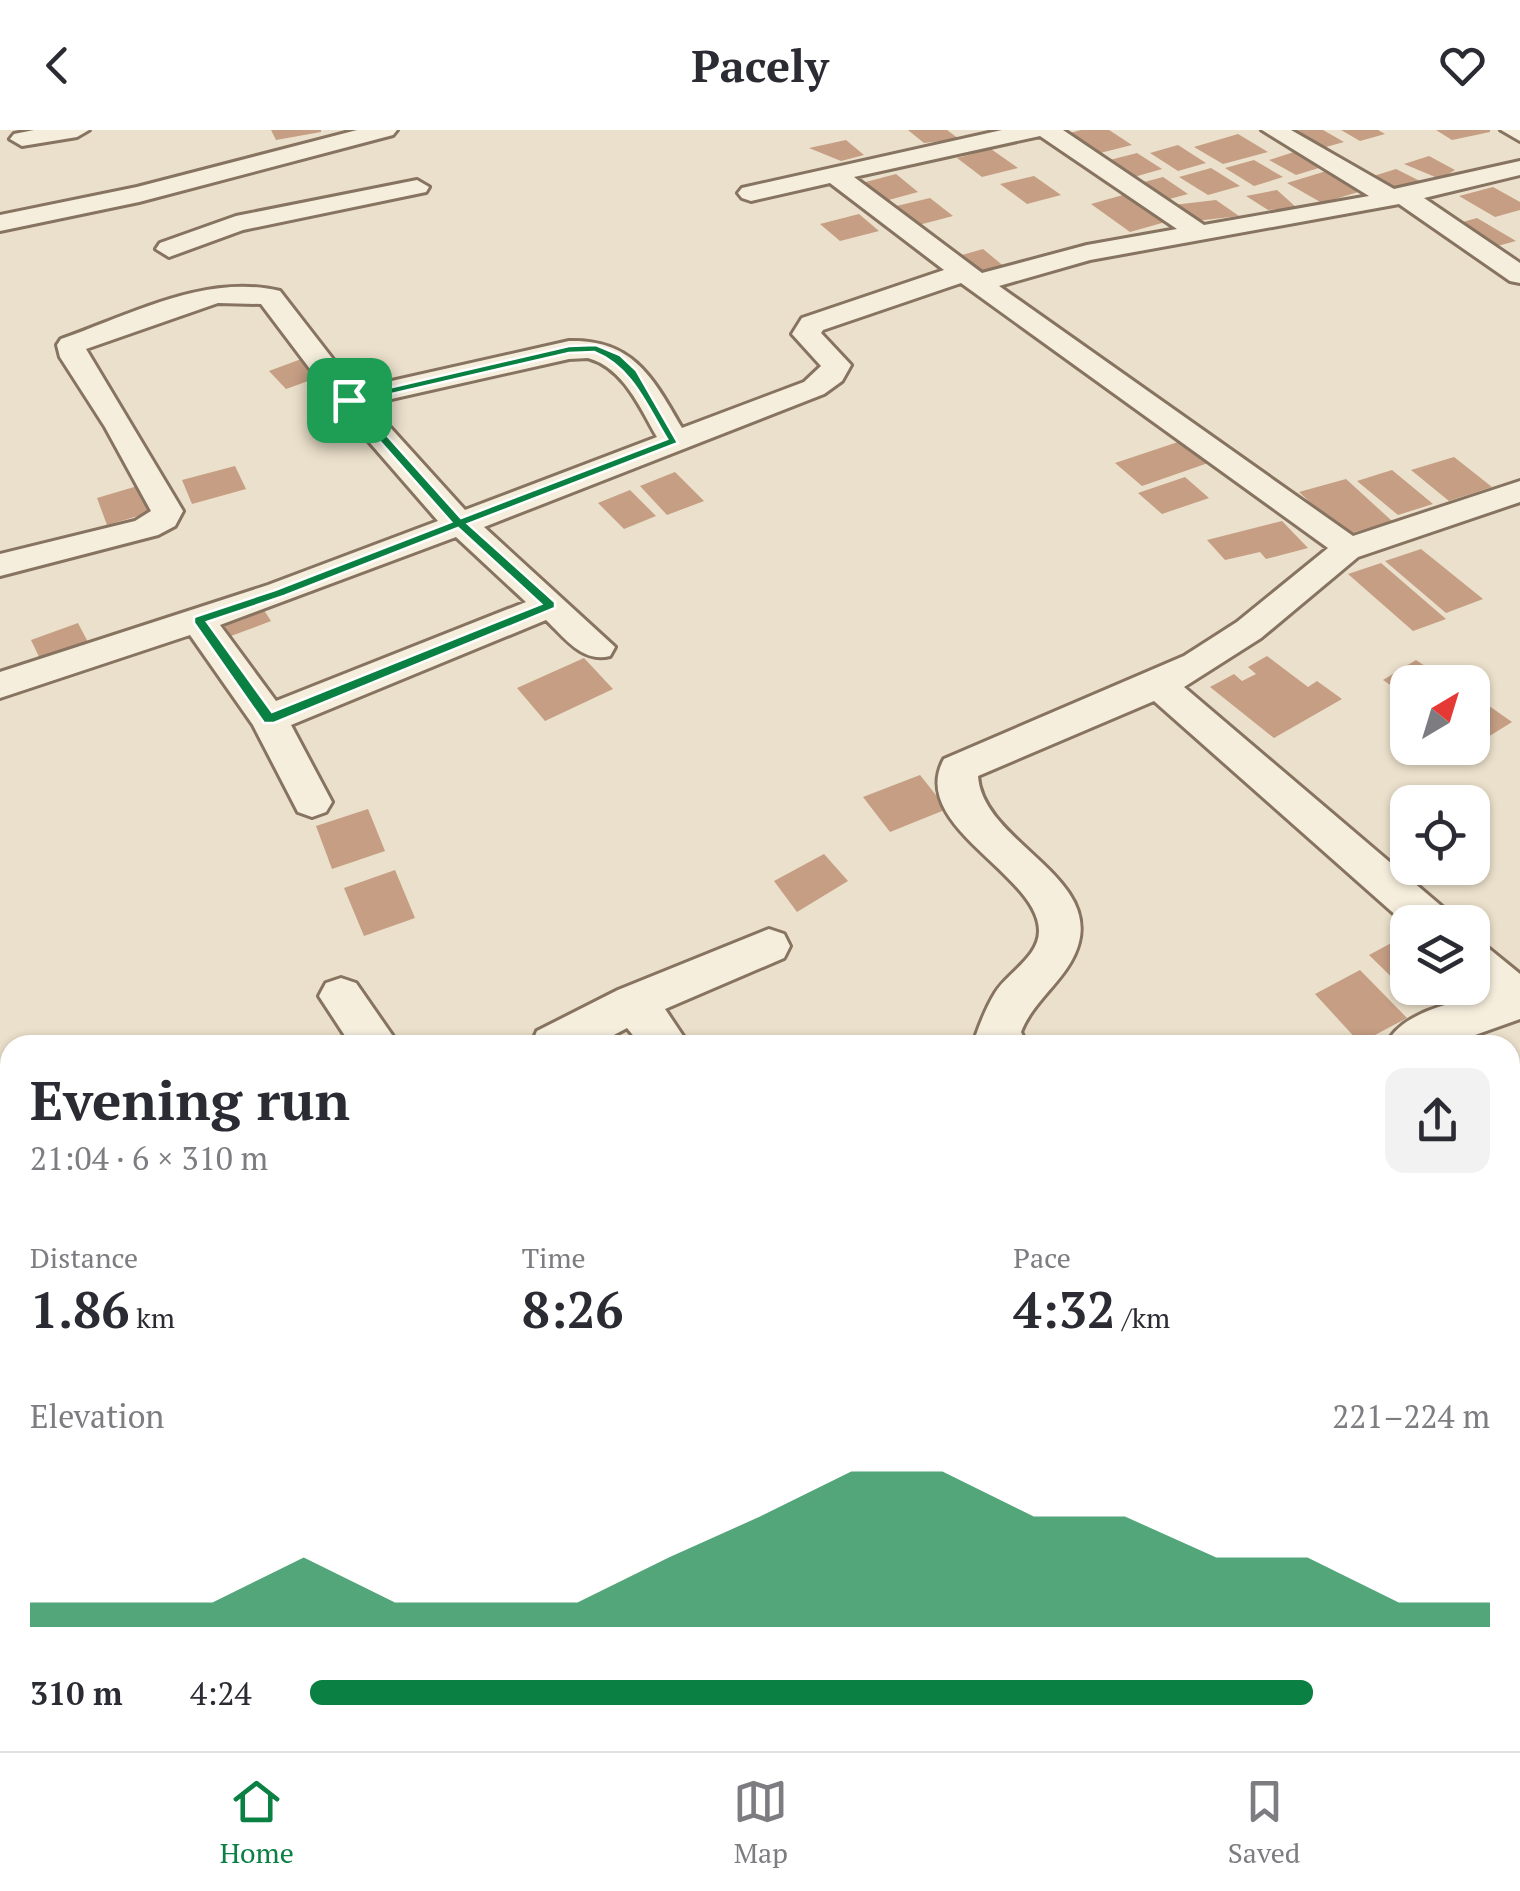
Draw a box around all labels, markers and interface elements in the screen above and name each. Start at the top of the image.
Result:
text: Pacely [691,35,829,95]
icon: back [30,38,85,93]
icon: heart [1435,38,1490,93]
pin [307,358,392,443]
icon: arrive [322,373,377,428]
north arrow [1390,665,1490,765]
map controls [1390,665,1490,1005]
button: locate [1390,785,1490,885]
button: layers [1390,905,1490,1005]
text: Evening run [30,1063,350,1136]
button: share [1385,1068,1490,1173]
text: 21:04 · 6 × 310 m [30,1137,268,1179]
text: Distance [30,1239,138,1276]
text: Time [522,1239,586,1276]
text: Pace [1013,1239,1071,1276]
text: 1.86 [30,1276,130,1342]
text: 8:26 [522,1276,624,1342]
text: 4:32 [1013,1276,1115,1342]
text: km [130,1299,175,1336]
text: /km [1115,1299,1170,1336]
text: Elevation [30,1395,164,1437]
text: 221–224 m [1332,1395,1490,1437]
text: 310 m [30,1672,122,1714]
text: 4:24 [190,1672,252,1714]
tab: Home [220,1774,294,1871]
tab: Map [733,1774,788,1871]
tab: Saved [1228,1774,1300,1871]

